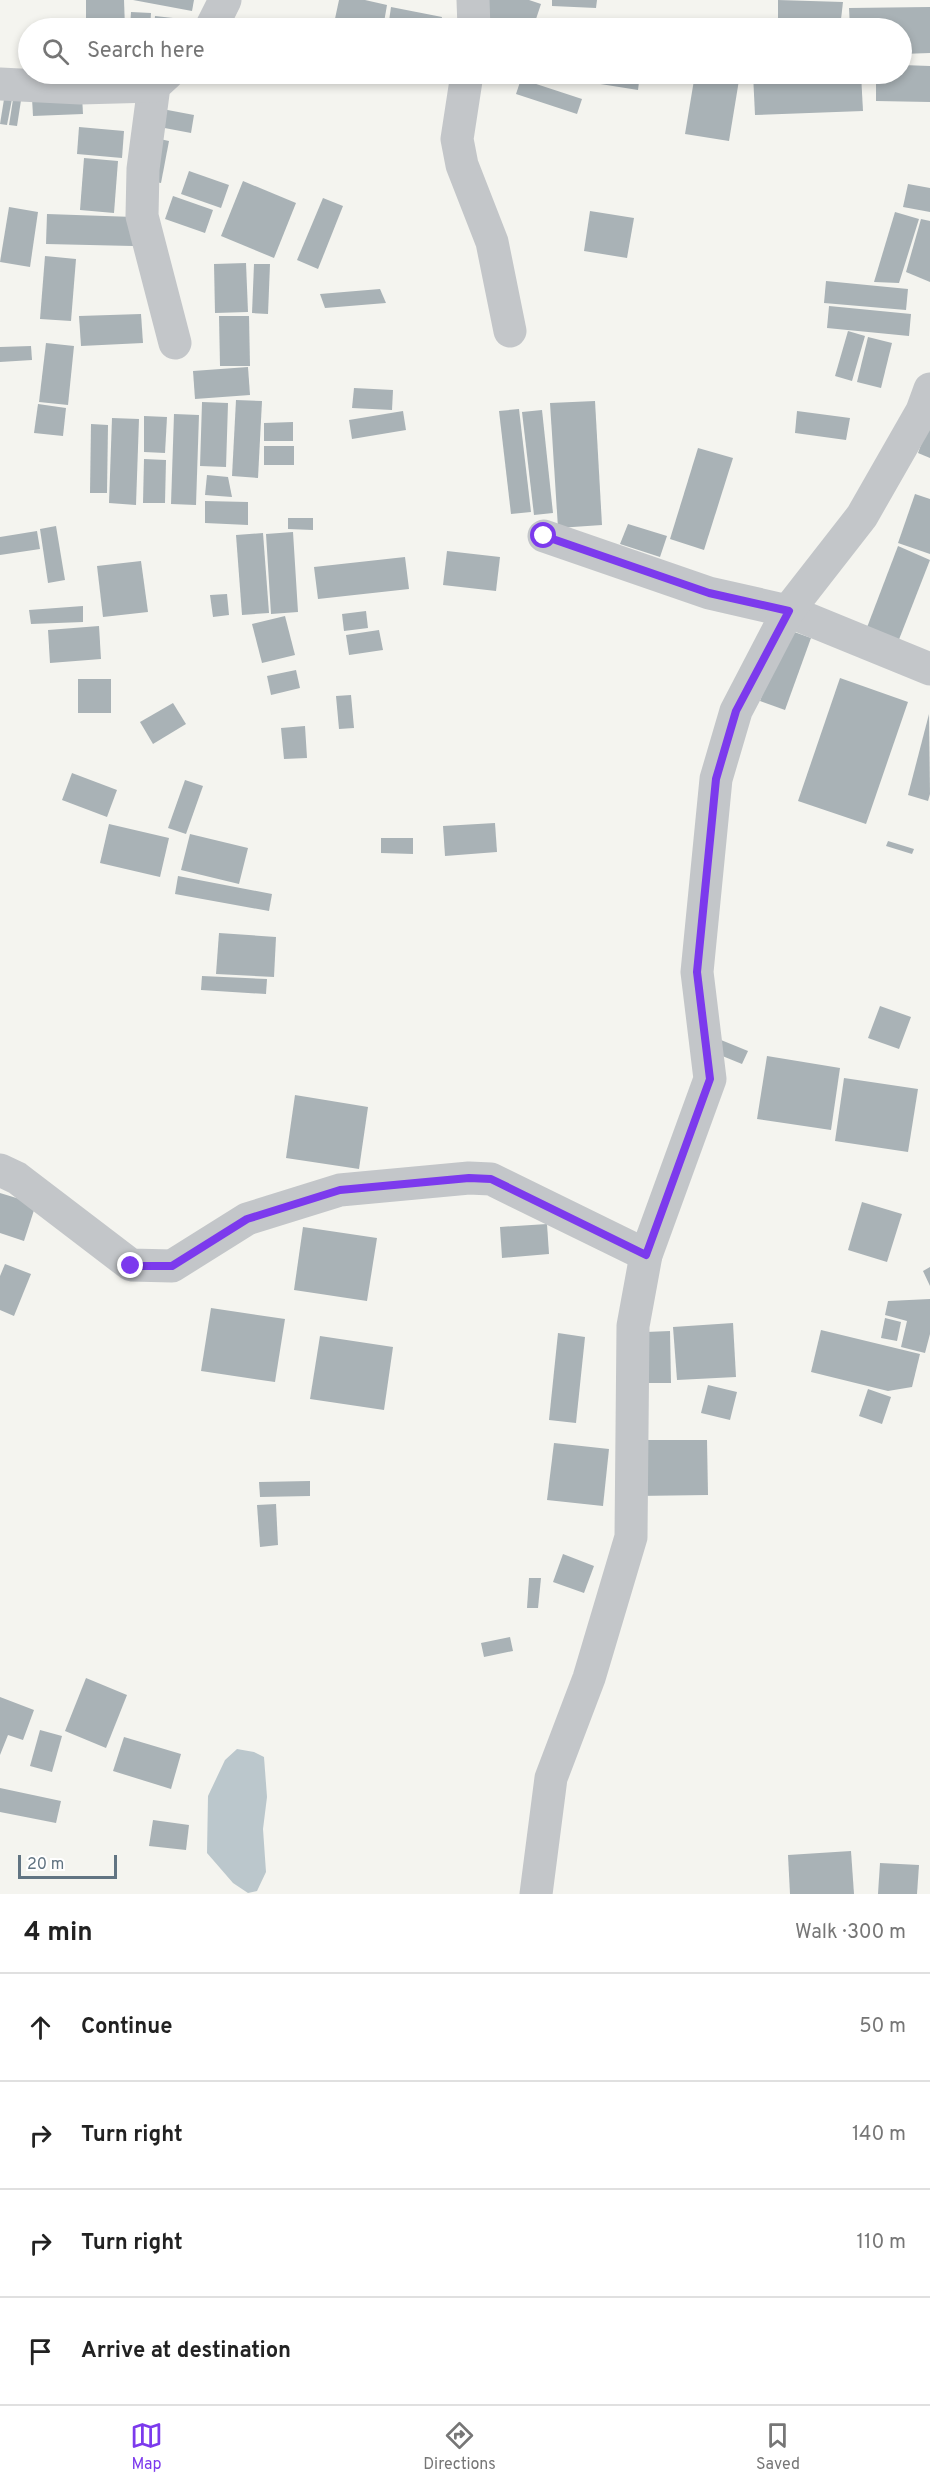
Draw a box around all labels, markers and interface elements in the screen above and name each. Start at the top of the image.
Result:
search box [18,18,912,84]
icon: search [39,35,72,68]
text: Search here [87,38,205,65]
route start [530,522,556,548]
route end [117,1252,143,1278]
scale bar [18,1852,117,1880]
text: 20 m [27,1855,64,1875]
text: 4 min [24,1917,93,1950]
text: Walk · 300 m [795,1920,906,1946]
icon: ahead [24,2011,57,2044]
text: Continue [81,2014,172,2041]
text: 50 m [859,2014,906,2040]
icon: right [24,2119,57,2152]
text: Turn right [81,2122,183,2149]
text: 140 m [852,2122,906,2148]
icon: right [24,2227,57,2260]
text: Turn right [81,2230,183,2257]
text: 110 m [857,2230,906,2256]
icon: arrive [24,2335,57,2368]
text: Arrive at destination [81,2338,291,2365]
tab: Map [130,2419,163,2475]
tab: Directions [423,2419,496,2475]
tab: Saved [756,2419,800,2475]

